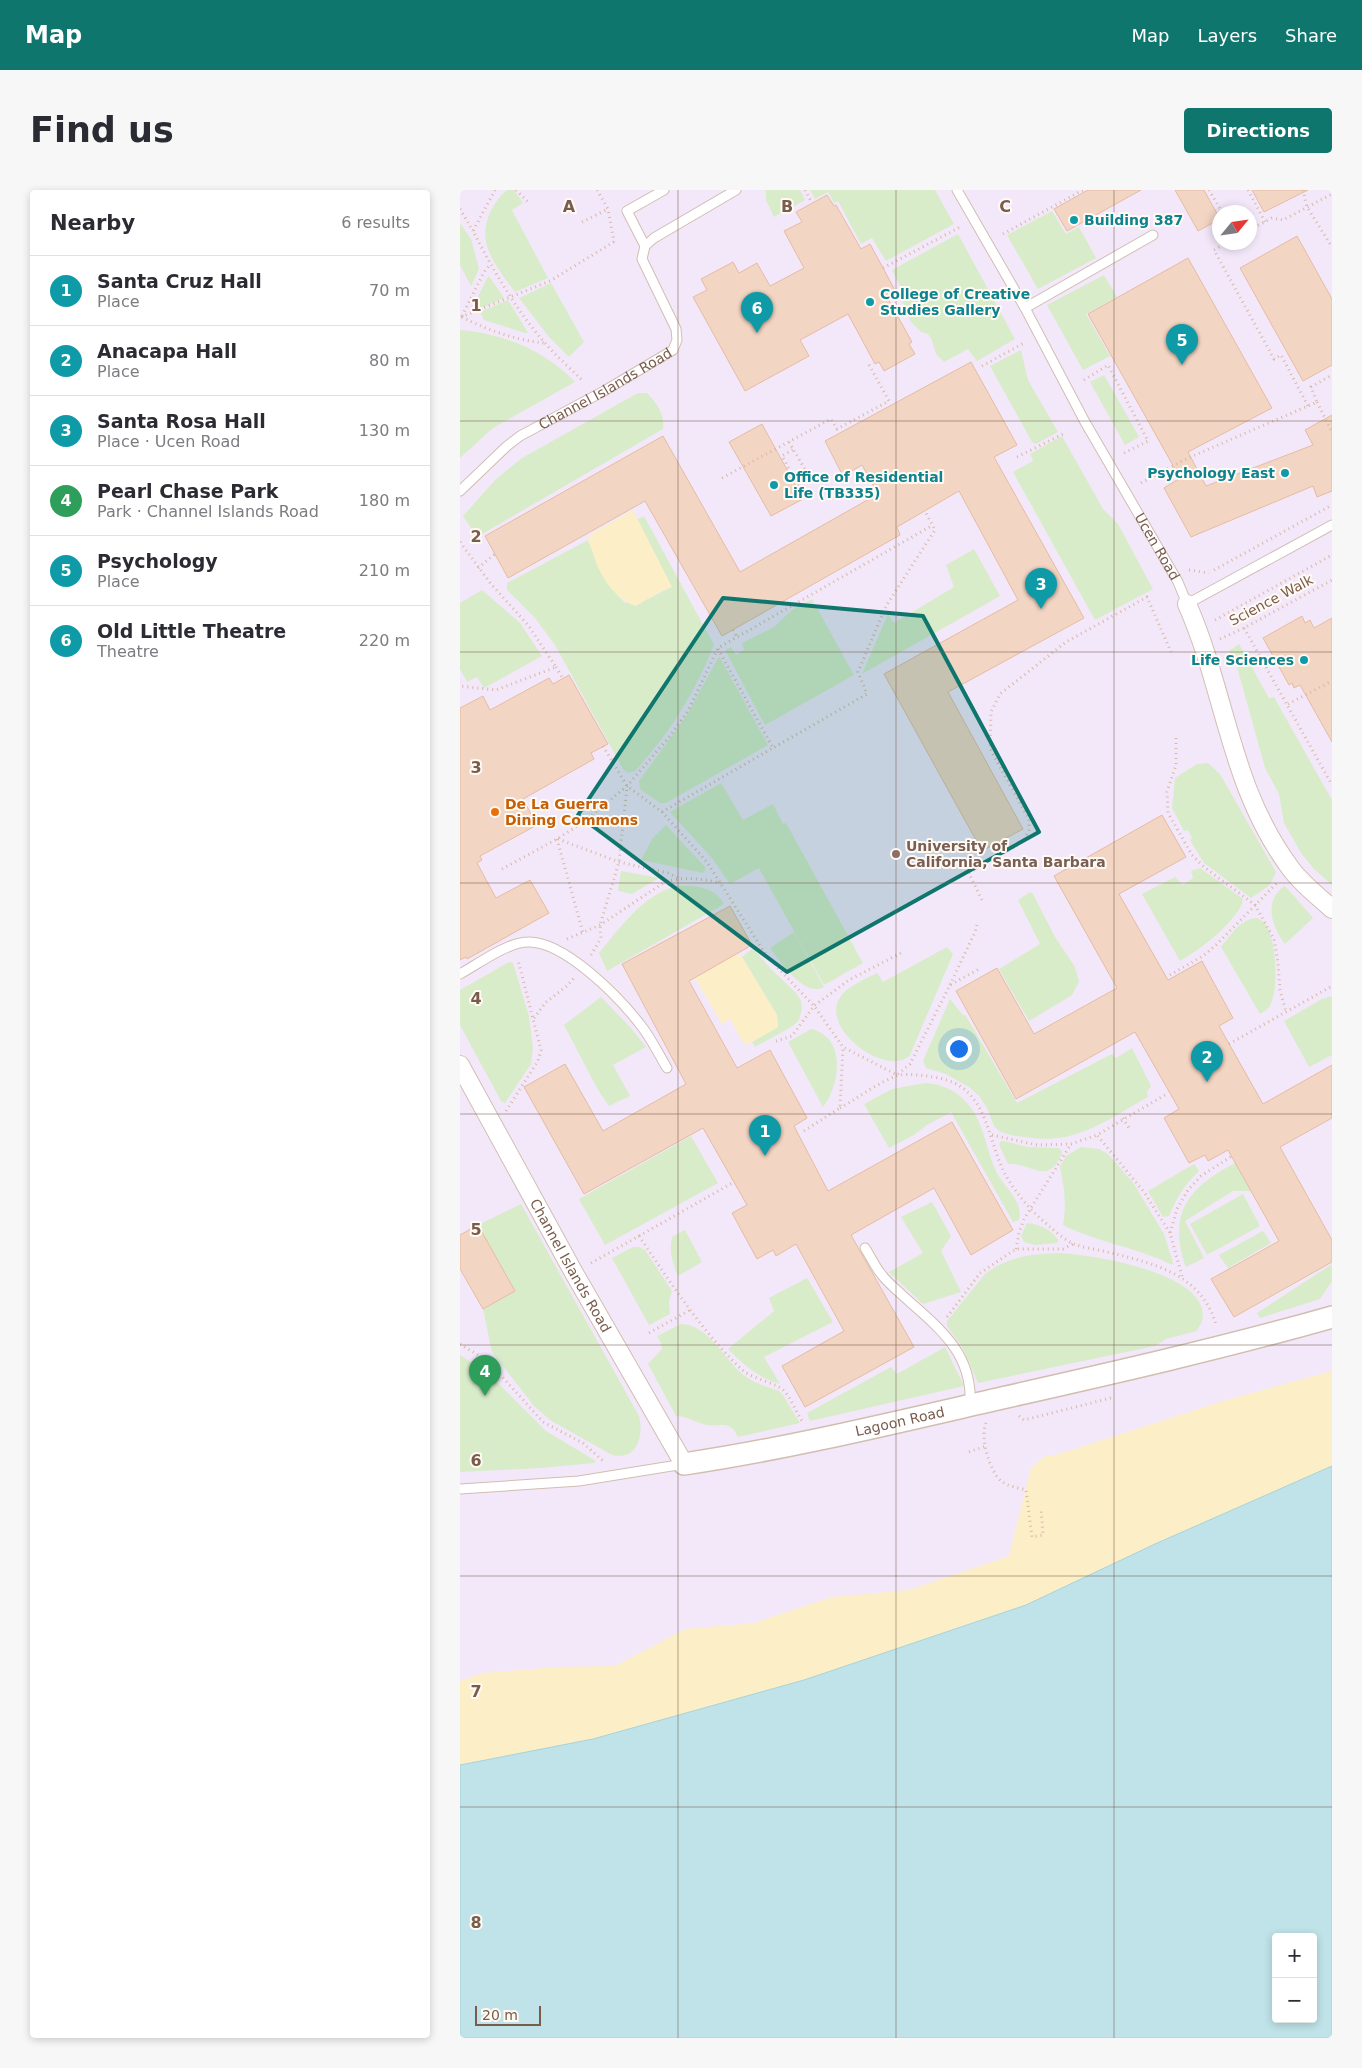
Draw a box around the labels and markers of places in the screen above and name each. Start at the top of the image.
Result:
place label: Building 387 [1084,212,1183,228]
marker: Building 387 [1068,214,1080,226]
place label: College of Creative Studies Gallery [880,286,1030,318]
pin: 6 [741,292,773,333]
marker: College of Creative Studies Gallery [864,296,876,308]
pin: 5 [1166,324,1198,365]
place label: Psychology East [1147,465,1275,481]
marker: Psychology East [1279,467,1291,479]
place label: Office of Residential Life (TB335) [784,469,943,501]
marker: Office of Residential Life (TB335) [768,479,780,491]
pin: 3 [1025,568,1057,609]
place label: Life Sciences [1191,652,1294,668]
marker: Life Sciences [1298,654,1310,666]
place label: De La Guerra Dining Commons [505,796,638,828]
marker: De La Guerra Dining Commons [489,806,501,818]
place label: University of California, Santa Barbara [906,838,1106,870]
marker: University of California, Santa Barbara [890,848,902,860]
pin: 2 [1191,1041,1223,1082]
pin: 1 [749,1115,781,1156]
pin: 4 [469,1355,501,1396]

